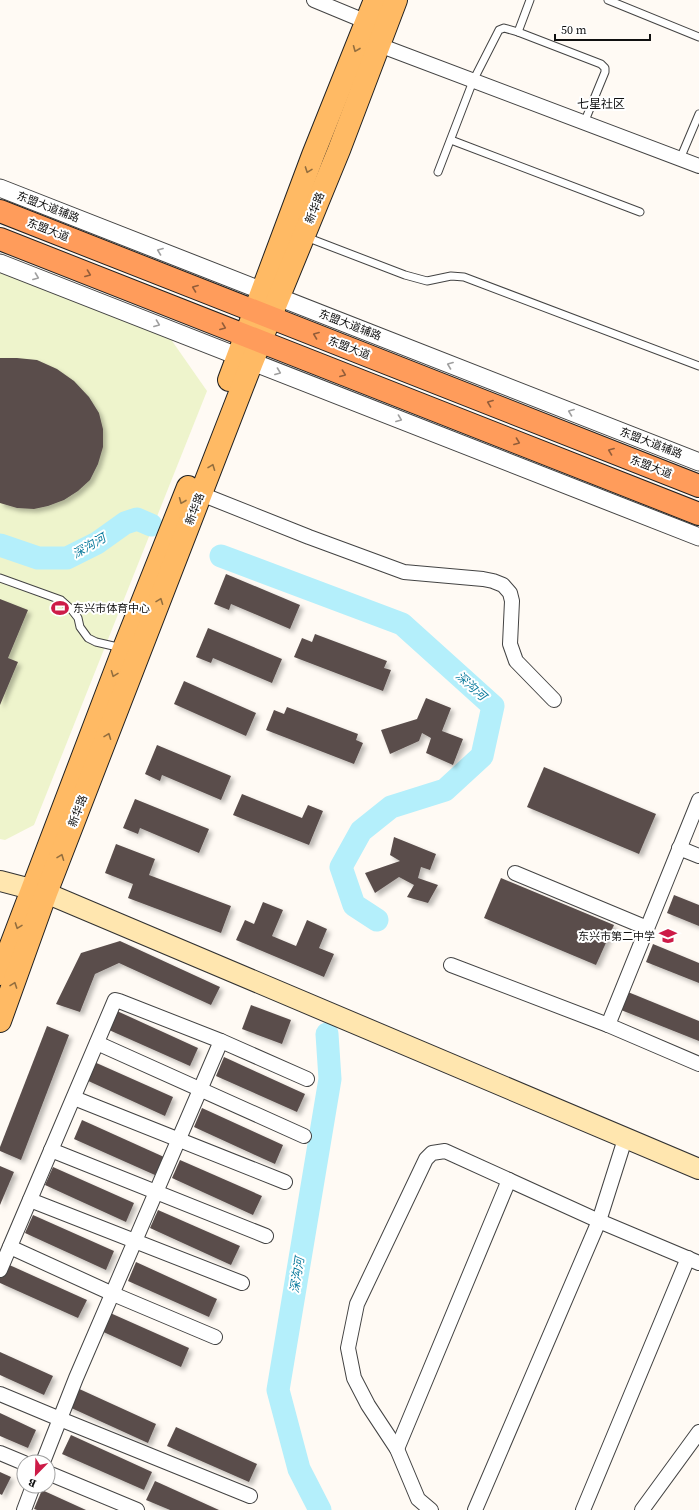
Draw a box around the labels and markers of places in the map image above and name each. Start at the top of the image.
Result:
sports icon: 东兴市体育中心 [50,598,70,618]
place label: 东兴市体育中心 [73,601,150,616]
school or university icon: 东兴市第二中学 [658,926,678,946]
place label: 东兴市第二中学 [578,929,655,944]

